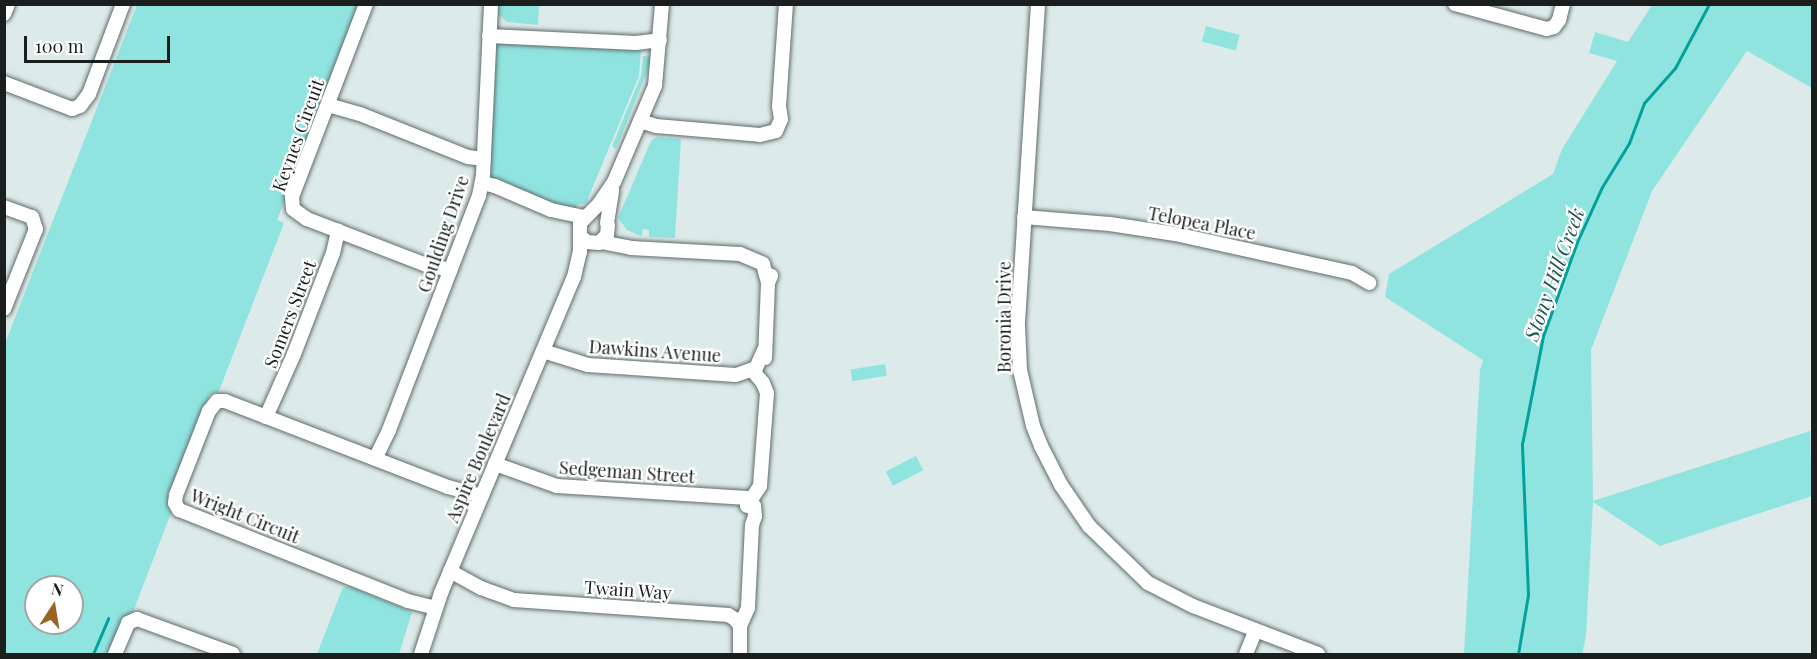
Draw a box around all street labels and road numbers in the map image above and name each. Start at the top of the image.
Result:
street label: Keynes Circuit [268,76,328,194]
street label: Goulding Drive [413,173,473,295]
street label: Telopea Place [1146,202,1258,244]
street label: Somers Street [260,257,320,371]
street label: Boronia Drive [993,261,1015,373]
street label: Dawkins Avenue [588,336,722,366]
street label: Aspire Boulevard [441,390,515,526]
street label: Sedgeman Street [558,456,696,488]
street label: Wright Circuit [187,484,303,548]
street label: Twain Way [583,576,673,604]

